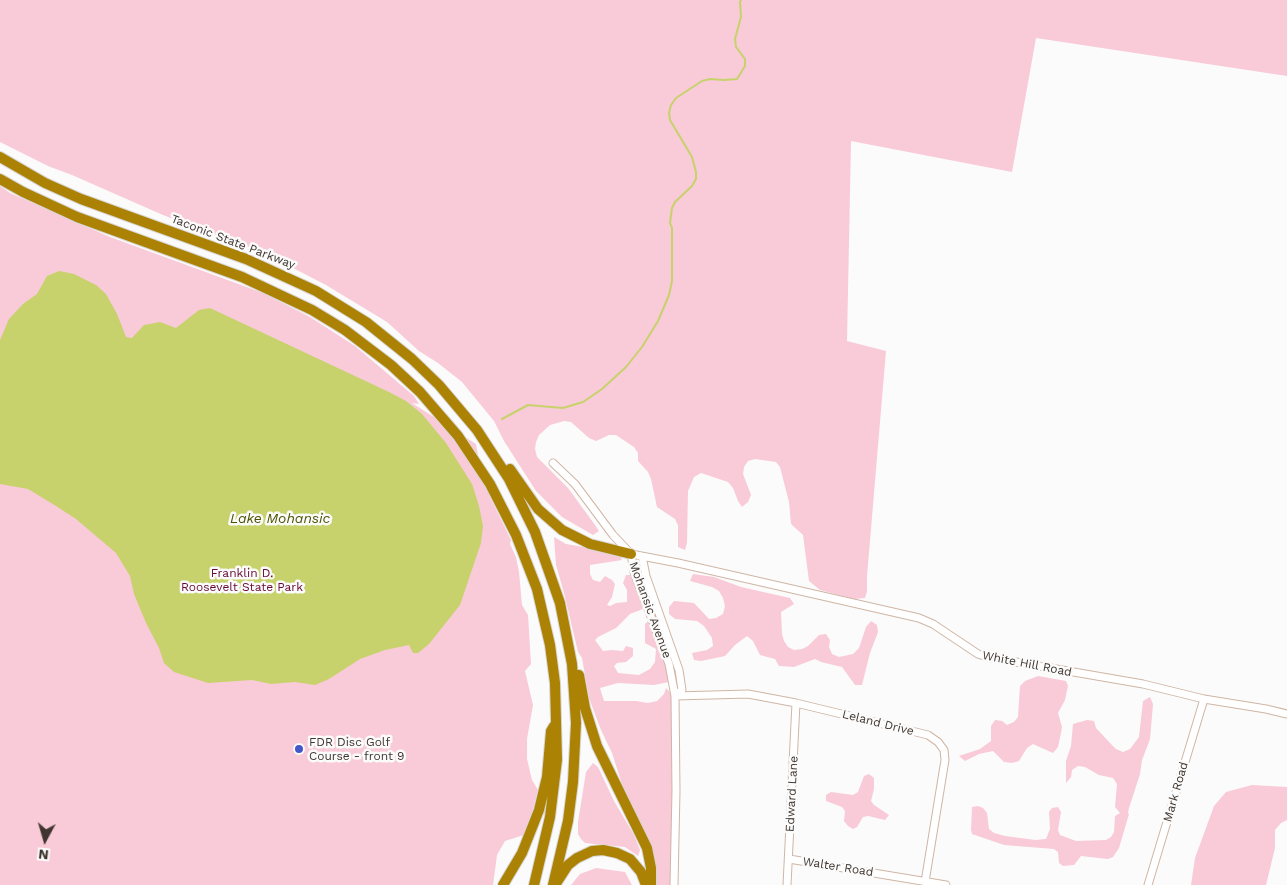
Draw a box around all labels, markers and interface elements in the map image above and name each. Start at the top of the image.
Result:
street label: Taconic State Parkway [169,212,297,272]
water label: Lake Mohansic [230,511,330,527]
street label: Mohansic Avenue [626,560,674,660]
park label: Franklin D. Roosevelt State Park [181,566,303,594]
street label: White Hill Road [981,648,1073,680]
street label: Leland Drive [841,707,915,739]
place label: FDR Disc Golf Course - front 9 [309,735,405,763]
marker: FDR Disc Golf Course - front 9 [293,743,305,755]
street label: Edward Lane [783,756,801,832]
street label: Mark Road [1161,760,1191,824]
north arrow [20,815,70,865]
text: N [37,846,49,863]
street label: Walter Road [802,854,874,880]

